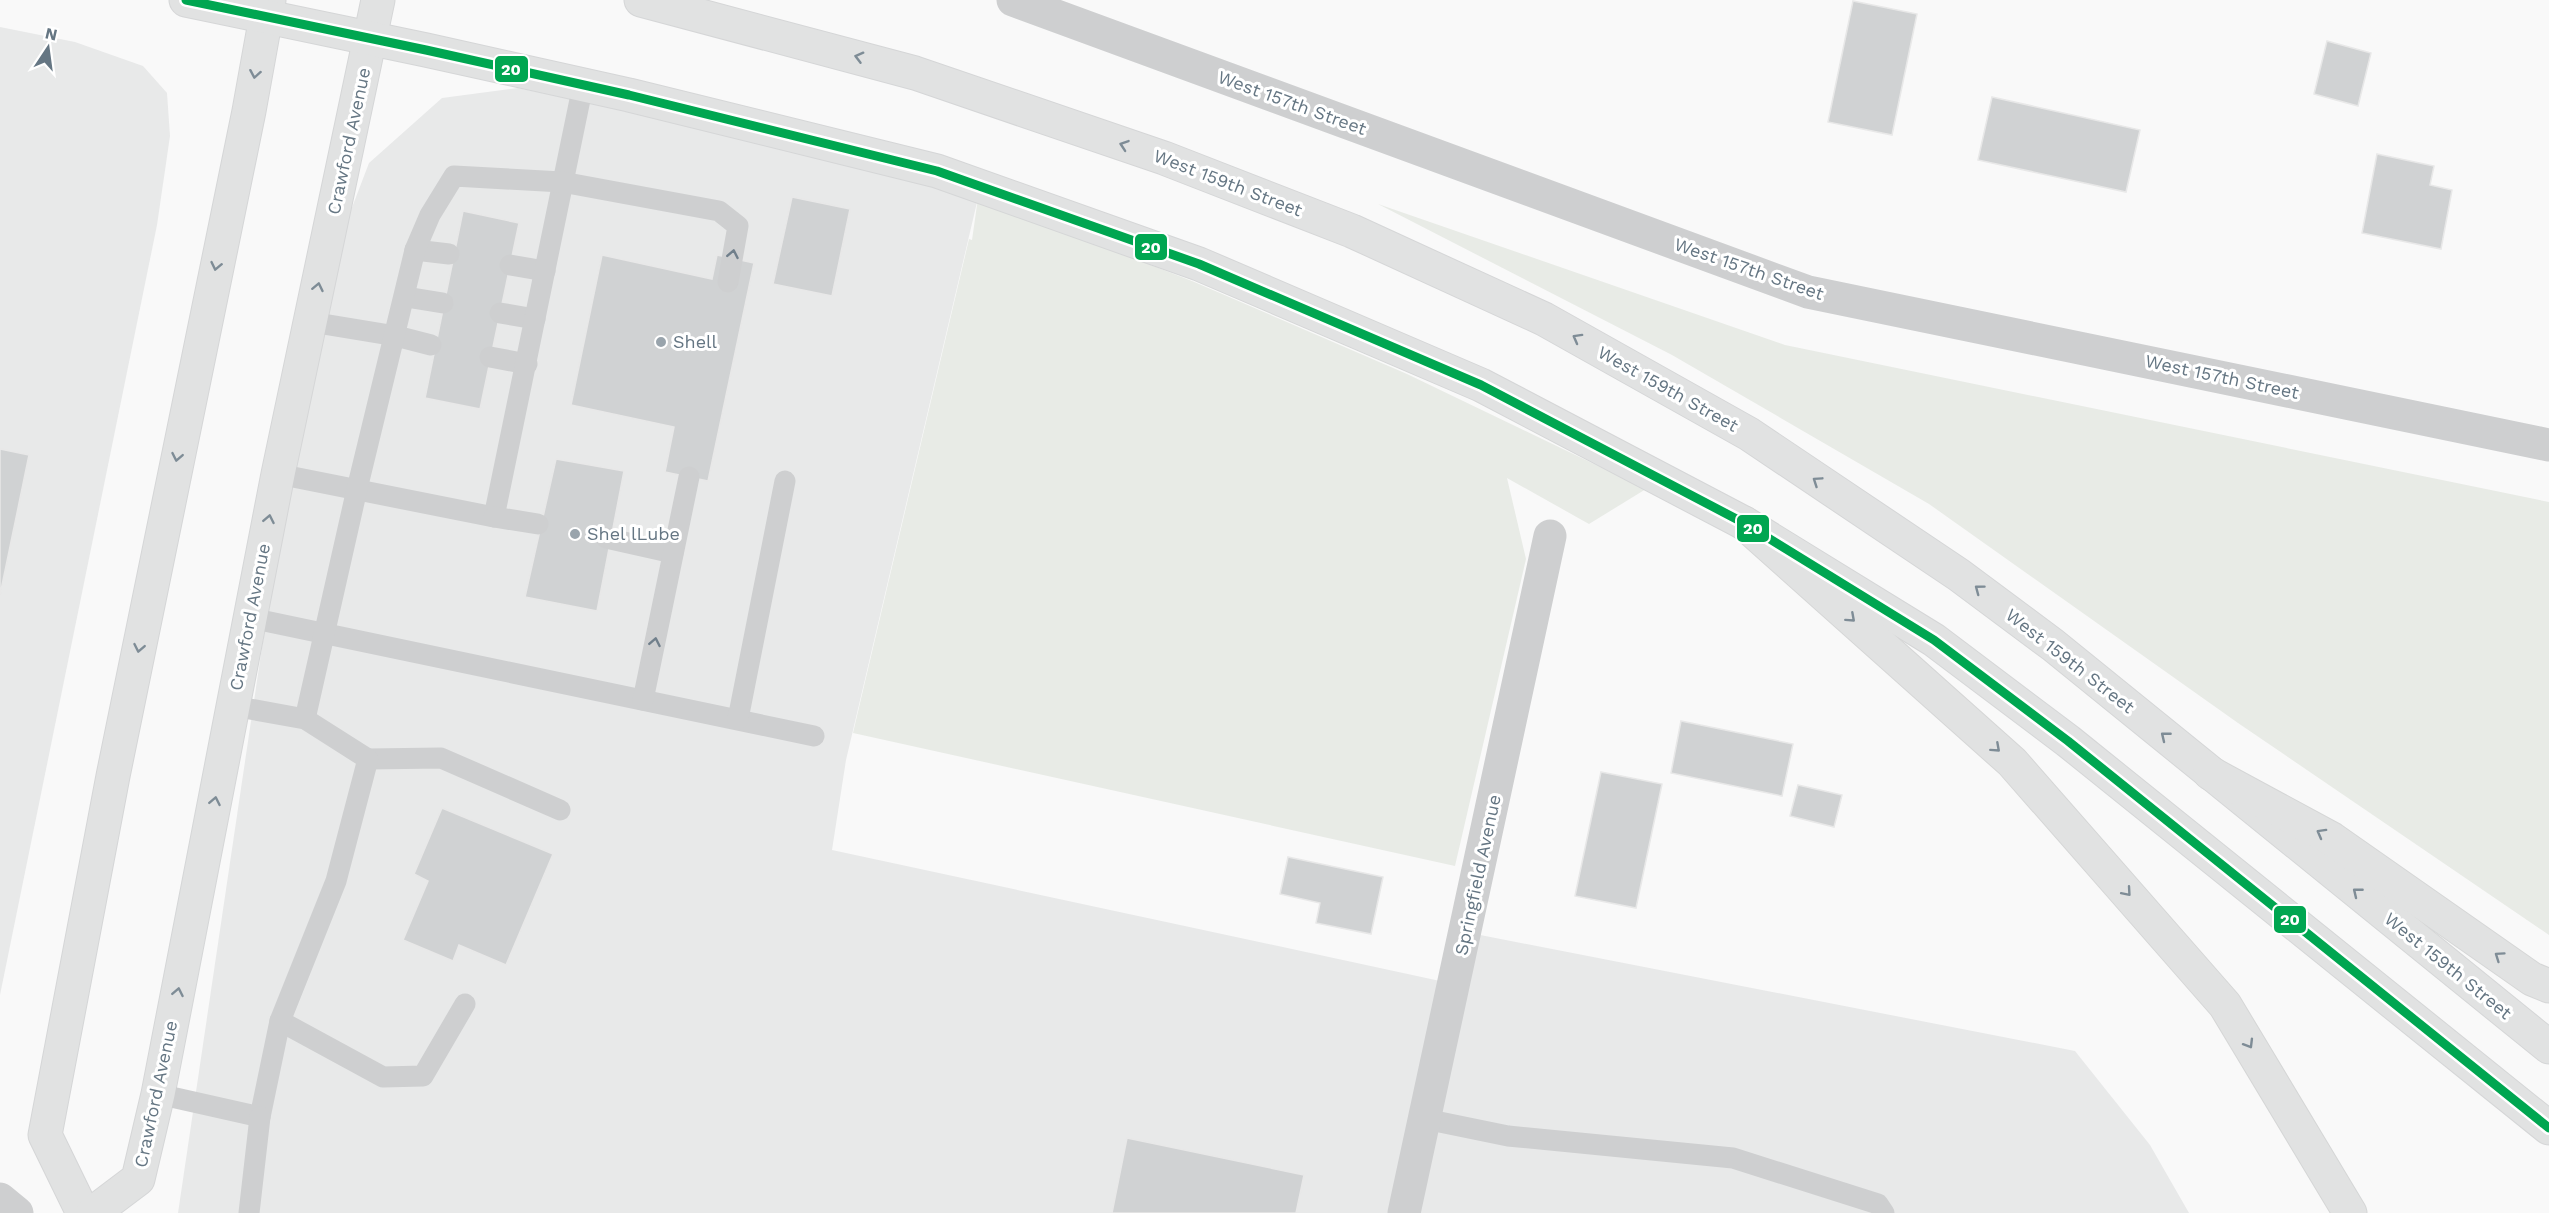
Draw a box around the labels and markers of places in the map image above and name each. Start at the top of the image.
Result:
place label: Shell [673,331,718,352]
marker: Shell [654,335,668,349]
place label: Shel lLube [587,523,680,544]
marker: Shel lLube [568,527,582,541]

